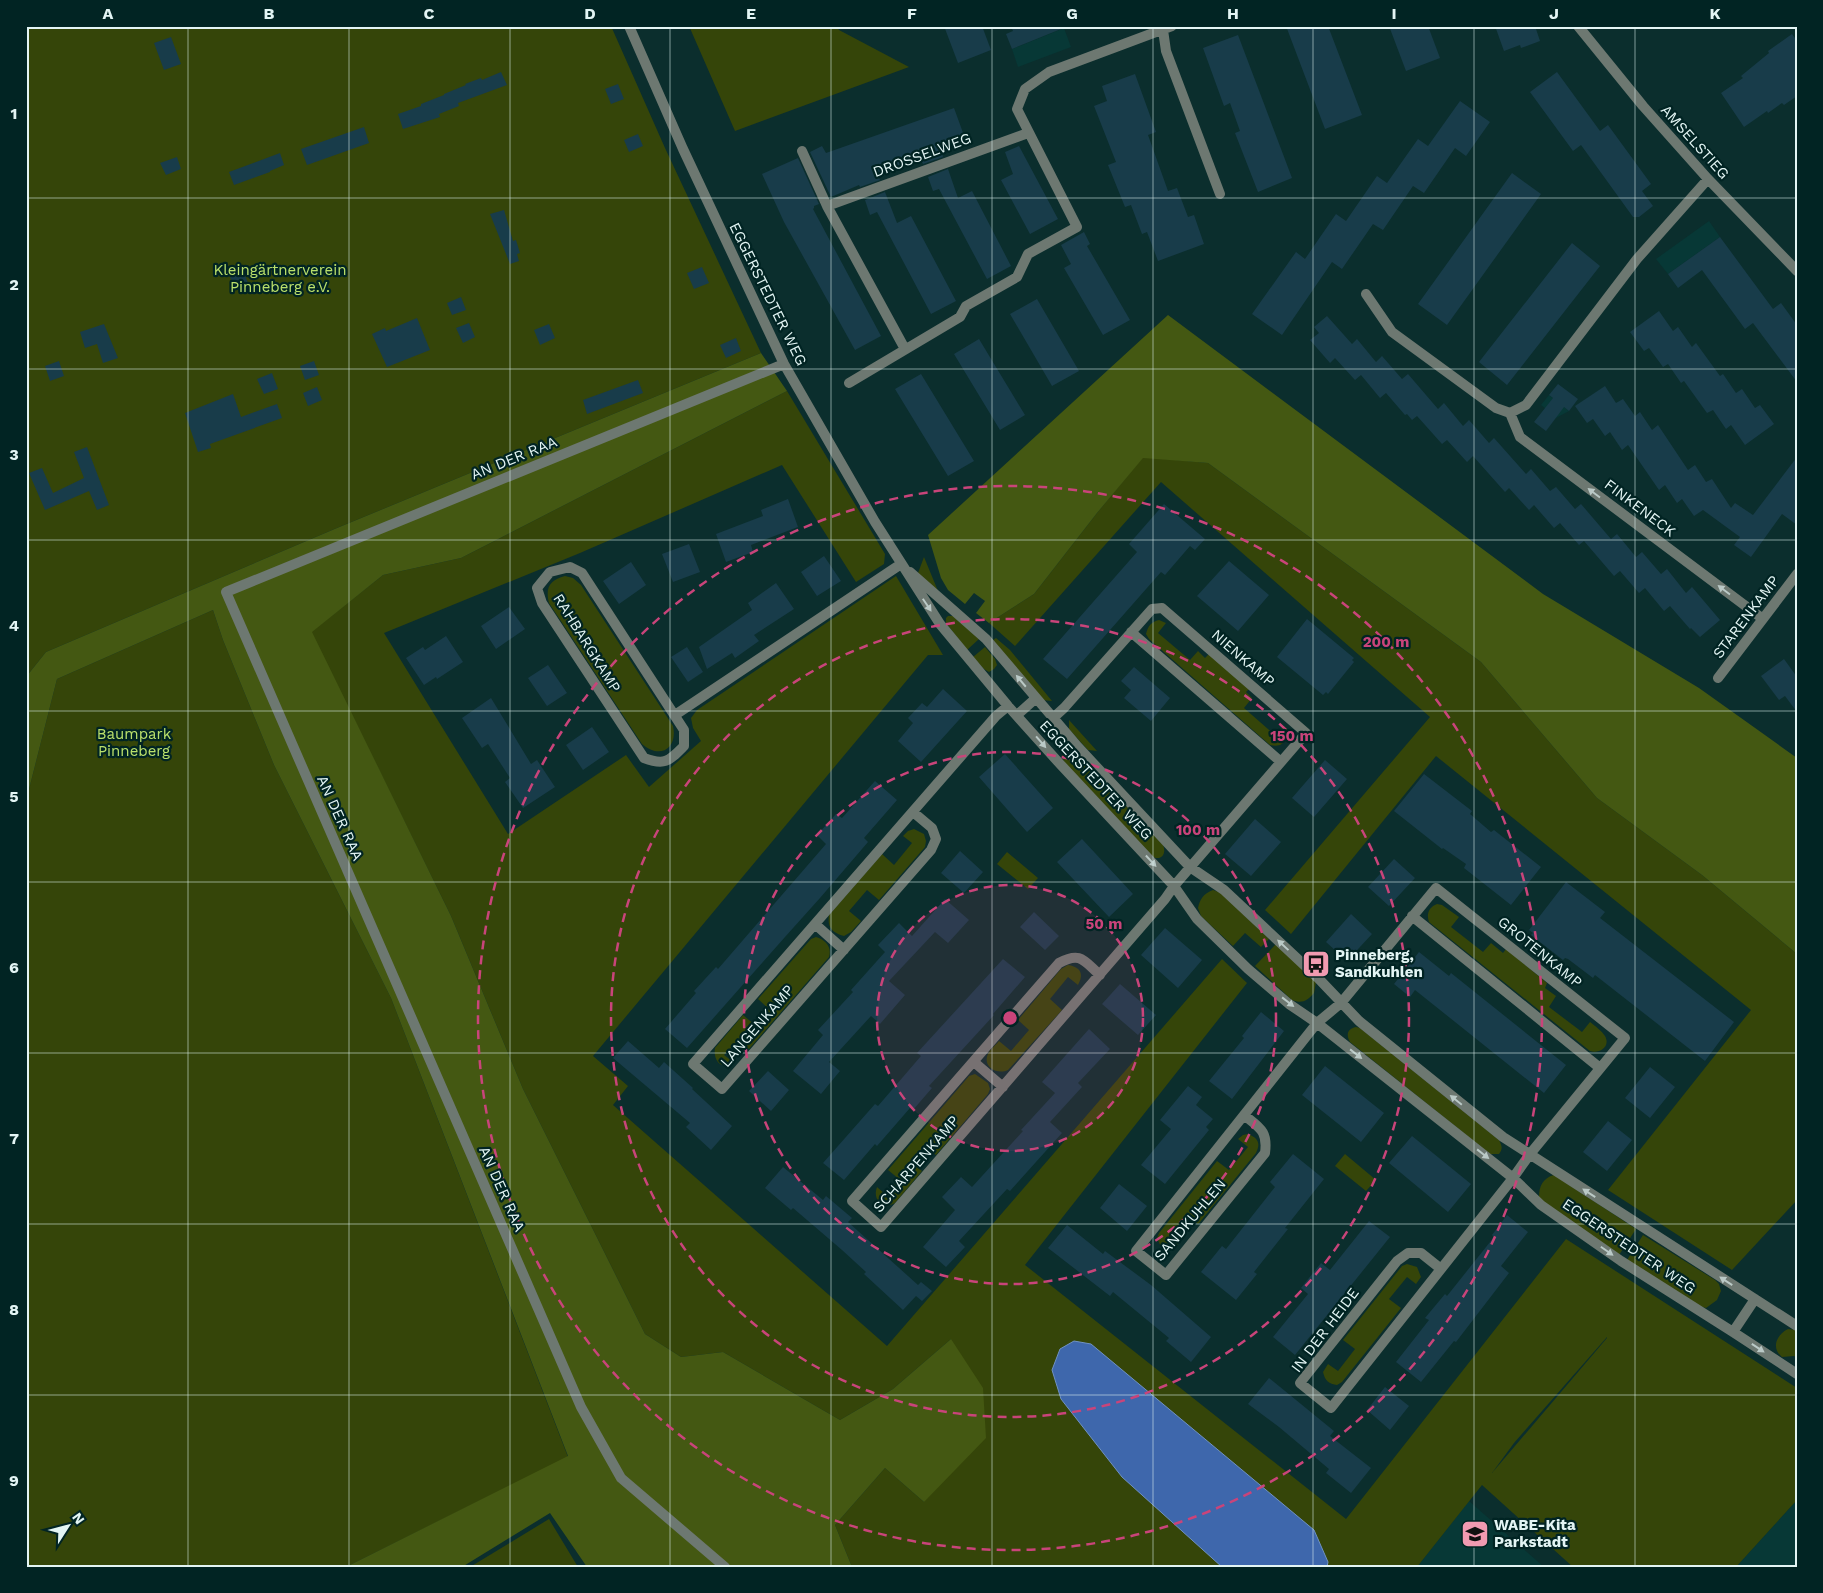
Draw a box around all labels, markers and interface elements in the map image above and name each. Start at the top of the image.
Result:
text: A [103,4,114,23]
text: B [264,4,275,23]
text: C [424,4,435,23]
text: D [584,4,596,23]
text: E [746,4,756,23]
text: F [907,4,917,23]
text: G [1066,4,1078,23]
text: H [1227,4,1239,23]
text: I [1391,4,1397,23]
text: J [1549,4,1559,23]
text: K [1709,4,1721,23]
street label: AMSELSTIEG [1657,101,1733,183]
text: 1 [11,104,17,123]
street label: DROSSELWEG [870,129,974,181]
street label: EGGERSTEDTER WEG [726,220,810,368]
park label: Kleingärtnerverein Pinneberg e.V. [213,261,347,296]
text: 2 [9,275,19,294]
street label: AN DER RAA [468,433,560,483]
text: 3 [9,445,19,464]
street label: FINKENECK [1601,475,1679,541]
one-way arrow [1588,487,1601,498]
street label: STARENKAMP [1709,572,1783,662]
one-way arrow [1717,585,1731,595]
street label: RAHBARGKAMP [549,590,625,696]
one-way arrow [922,598,932,611]
text: 4 [9,616,19,635]
street label: NIENKAMP [1208,626,1278,690]
text: 200 m [1363,633,1409,651]
one-way arrow [1015,675,1026,688]
street label: EGGERSTEDTER WEG [1036,716,1156,844]
park label: Baumpark Pinneberg [97,725,172,760]
text: 150 m [1270,727,1314,745]
one-way arrow [1035,735,1046,748]
street label: AN DER RAA [313,773,367,863]
text: 5 [9,787,19,806]
text: 100 m [1176,821,1220,839]
one-way arrow [1145,855,1157,867]
street label: GROTENKAMP [1494,913,1586,991]
text: 50 m [1086,915,1122,933]
one-way arrow [1278,939,1290,951]
place label: Pinneberg, Sandkuhlen [1335,946,1423,981]
bus stop icon: Pinneberg, Sandkuhlen [1301,949,1331,979]
text: 6 [9,958,19,977]
street label: LANGENKAMP [716,981,798,1071]
one-way arrow [1281,997,1294,1008]
centre of rings [1001,1009,1019,1027]
one-way arrow [1349,1048,1362,1059]
one-way arrow [1450,1095,1463,1106]
street label: SCHARPENKAMP [869,1112,963,1216]
text: 7 [9,1129,19,1148]
street label: AN DER RAA [475,1144,529,1234]
one-way arrow [1476,1149,1489,1160]
street label: SANDKUHLEN [1150,1175,1230,1265]
one-way arrow [1583,1188,1596,1198]
street label: EGGERSTEDTER WEG [1559,1195,1699,1297]
one-way arrow [1600,1246,1613,1256]
one-way arrow [1719,1276,1733,1286]
street label: IN DER HEIDE [1287,1284,1363,1376]
text: 8 [9,1300,19,1319]
one-way arrow [1751,1343,1765,1353]
text: 9 [9,1471,19,1490]
north arrow [42,1500,92,1550]
text: N [69,1509,88,1527]
place label: WABE-Kita Parkstadt [1494,1516,1576,1551]
school or university icon: WABE-Kita Parkstadt [1460,1519,1490,1549]

